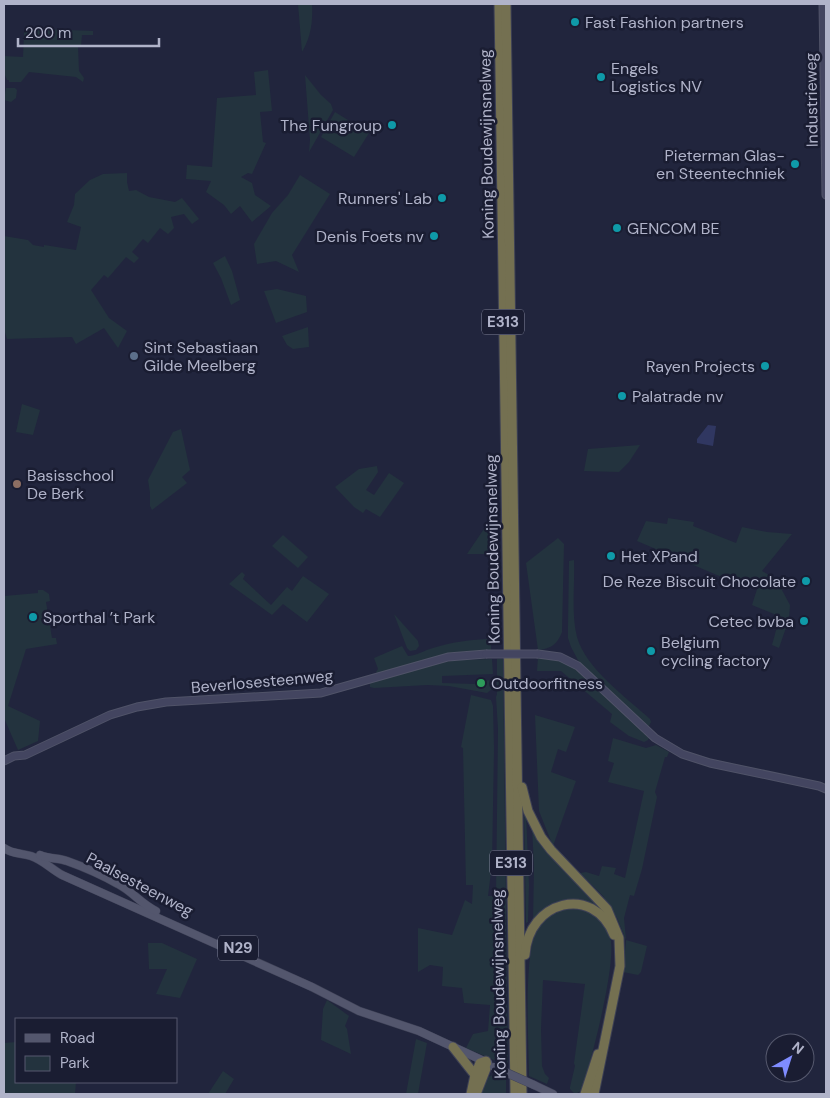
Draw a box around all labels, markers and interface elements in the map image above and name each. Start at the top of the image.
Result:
place label: Fast Fashion partners [585,12,744,33]
scale bar [18,15,159,47]
marker: Fast Fashion partners [569,16,581,28]
text: 200 m [25,23,71,43]
street label: Koning Boudewijnsnelweg [474,49,499,239]
street label: Industrieweg [800,53,823,147]
place label: Engels Logistics NV [611,58,702,97]
marker: Engels Logistics NV [595,71,607,83]
place label: The Fungroup [280,115,382,136]
marker: The Fungroup [386,119,398,131]
place label: Pieterman Glas- en Steentechniek [656,145,785,184]
marker: Pieterman Glas- en Steentechniek [789,158,801,170]
place label: Runners' Lab [338,188,432,209]
marker: Runners' Lab [436,192,448,204]
place label: GENCOM BE [627,218,719,239]
marker: GENCOM BE [611,222,623,234]
place label: Denis Foets nv [316,226,425,247]
marker: Denis Foets nv [428,230,440,242]
road number: E313 [482,310,524,334]
place label: Sint Sebastiaan Gilde Meelberg [144,337,258,376]
marker: Sint Sebastiaan Gilde Meelberg [128,350,140,362]
place label: Rayen Projects [646,356,755,377]
marker: Rayen Projects [759,360,771,372]
place label: Palatrade nv [632,386,724,407]
marker: Palatrade nv [616,390,628,402]
street label: Koning Boudewijnsnelweg [480,454,505,644]
place label: Basisschool De Berk [27,465,114,504]
marker: Basisschool De Berk [11,478,23,490]
place label: Het XPand [621,546,698,567]
marker: Het XPand [605,550,617,562]
place label: De Reze Biscuit Chocolate [603,571,796,592]
marker: De Reze Biscuit Chocolate [800,575,812,587]
place label: Sporthal ’t Park [43,607,155,628]
marker: Sporthal ’t Park [27,611,39,623]
place label: Cetec bvba [708,611,794,632]
marker: Cetec bvba [798,615,810,627]
place label: Belgium cycling factory [661,632,770,671]
marker: Belgium cycling factory [645,645,657,657]
street label: Beverlosesteenweg [190,665,334,698]
place label: Outdoorfitness [491,673,603,694]
marker: Outdoorfitness [475,677,487,689]
street label: Paalsesteenweg [83,847,197,921]
road number: E313 [490,850,532,876]
street label: Koning Boudewijnsnelweg [486,889,511,1079]
road number: N29 [218,936,258,960]
legend [15,1018,178,1083]
text: Road [60,1028,95,1048]
north arrow [765,1033,815,1083]
text: N [789,1038,808,1058]
text: Park [60,1053,90,1073]

